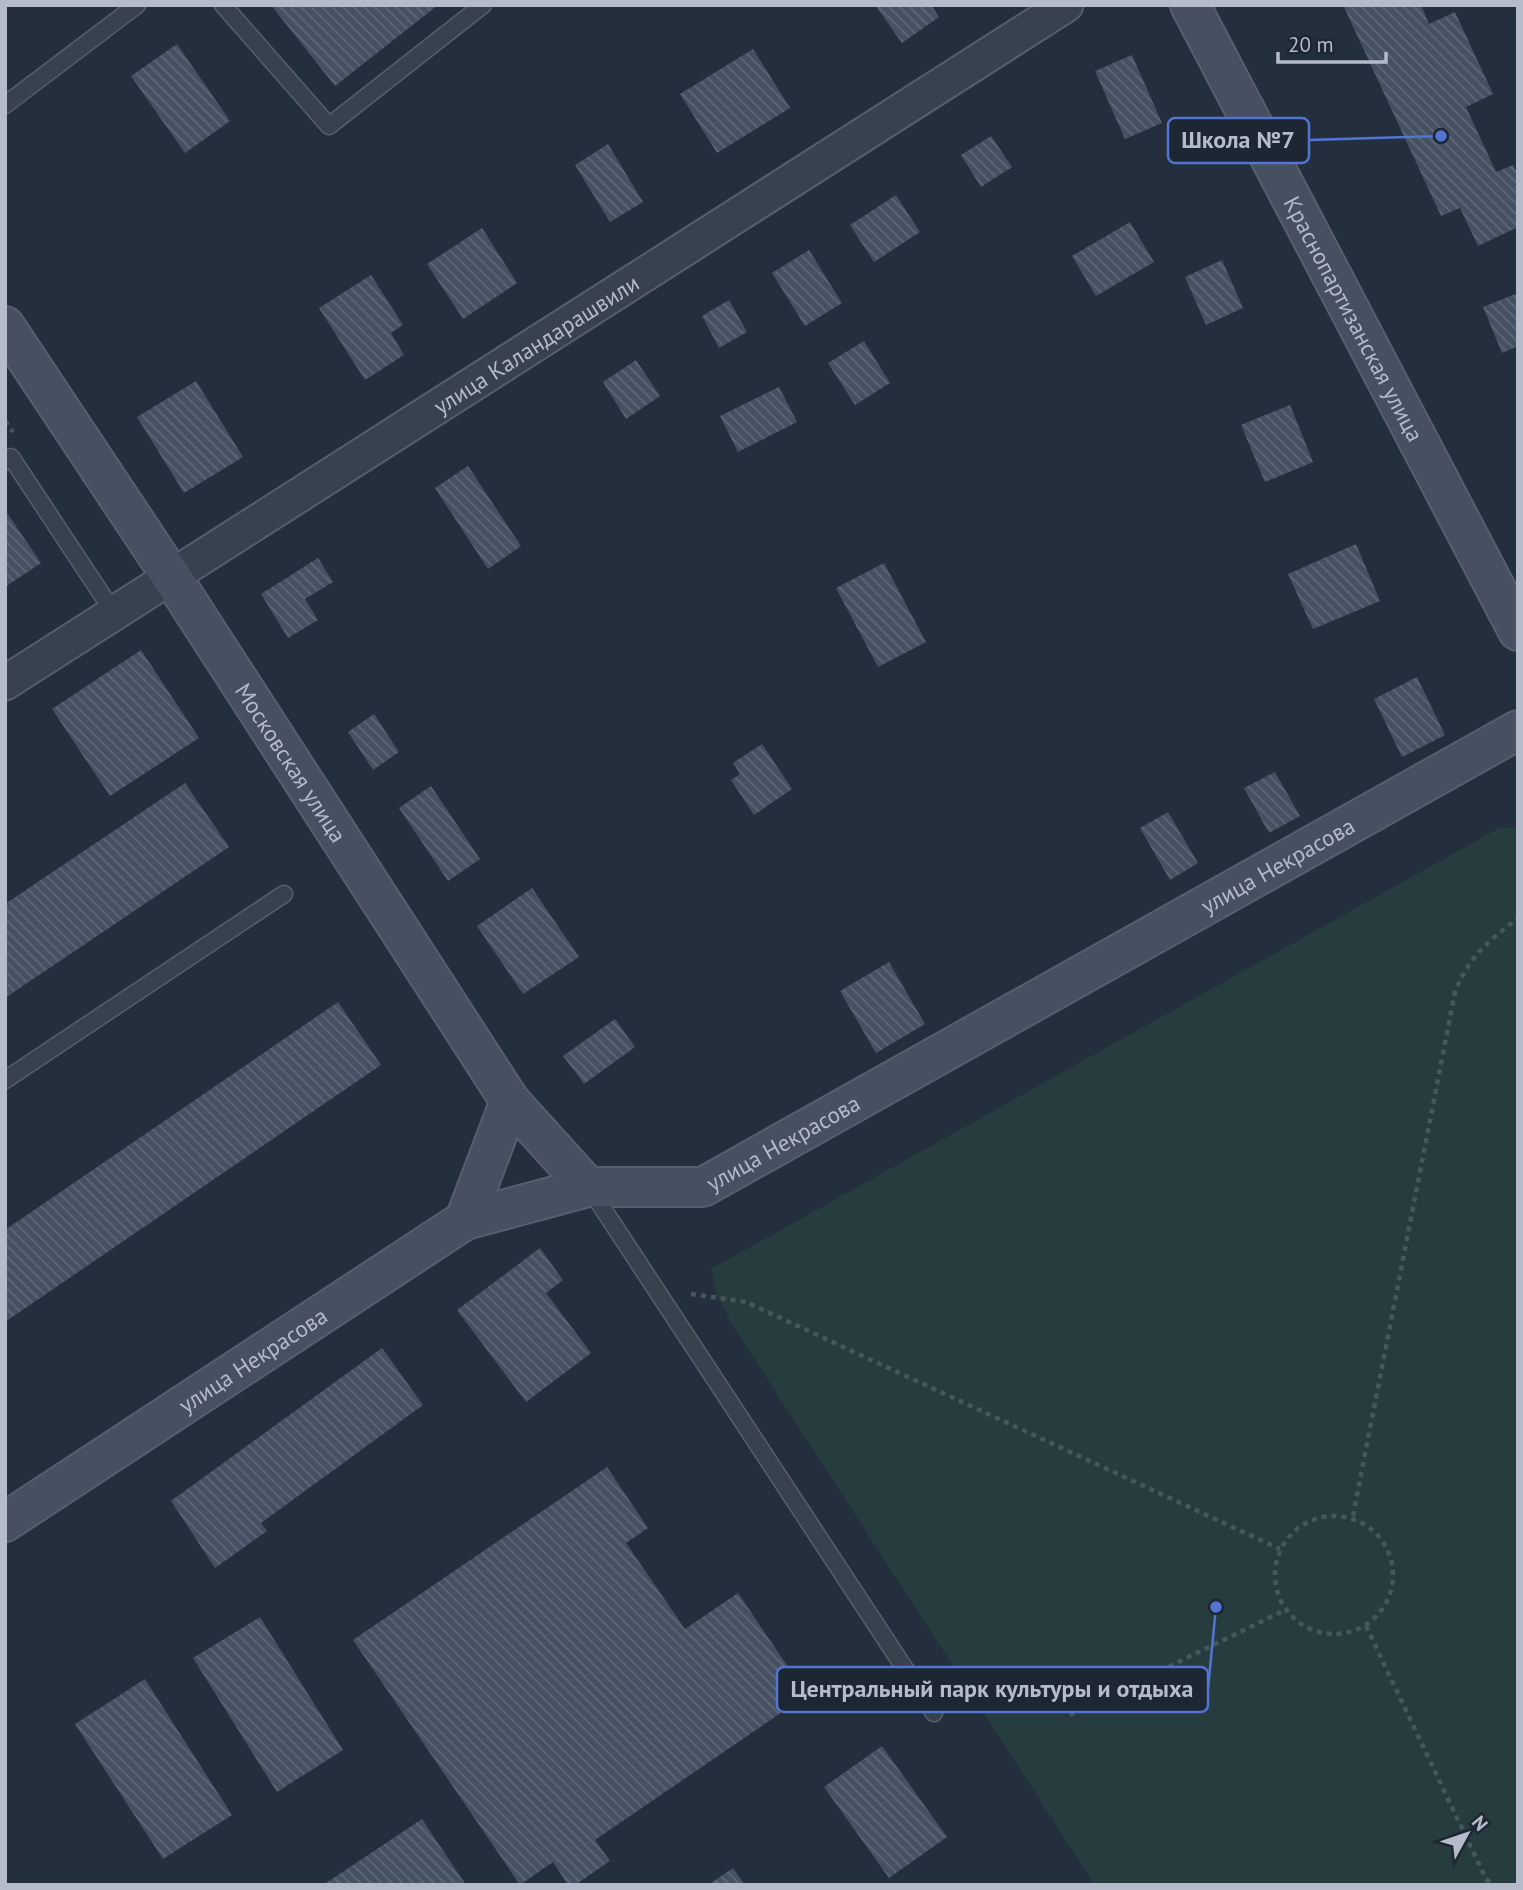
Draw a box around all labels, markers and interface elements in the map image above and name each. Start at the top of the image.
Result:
scale bar [1278,21,1386,65]
text: 20 m [1288,31,1334,58]
callout: Школа №7 [1168,118,1309,163]
text: Школа №7 [1181,124,1295,155]
street label: Краснопартизанская улица [1278,191,1430,446]
street label: улица Каландарашвили [428,267,644,420]
street label: Московская улица [229,677,353,848]
street label: улица Некрасова [1195,810,1359,920]
street label: улица Некрасова [701,1088,865,1197]
street label: улица Некрасова [173,1300,332,1419]
callout: Центральный парк культуры и отдыха [777,1667,1208,1712]
text: Центральный парк культуры и отдыха [790,1673,1194,1704]
north arrow [1432,1799,1502,1869]
text: N [1467,1811,1493,1836]

